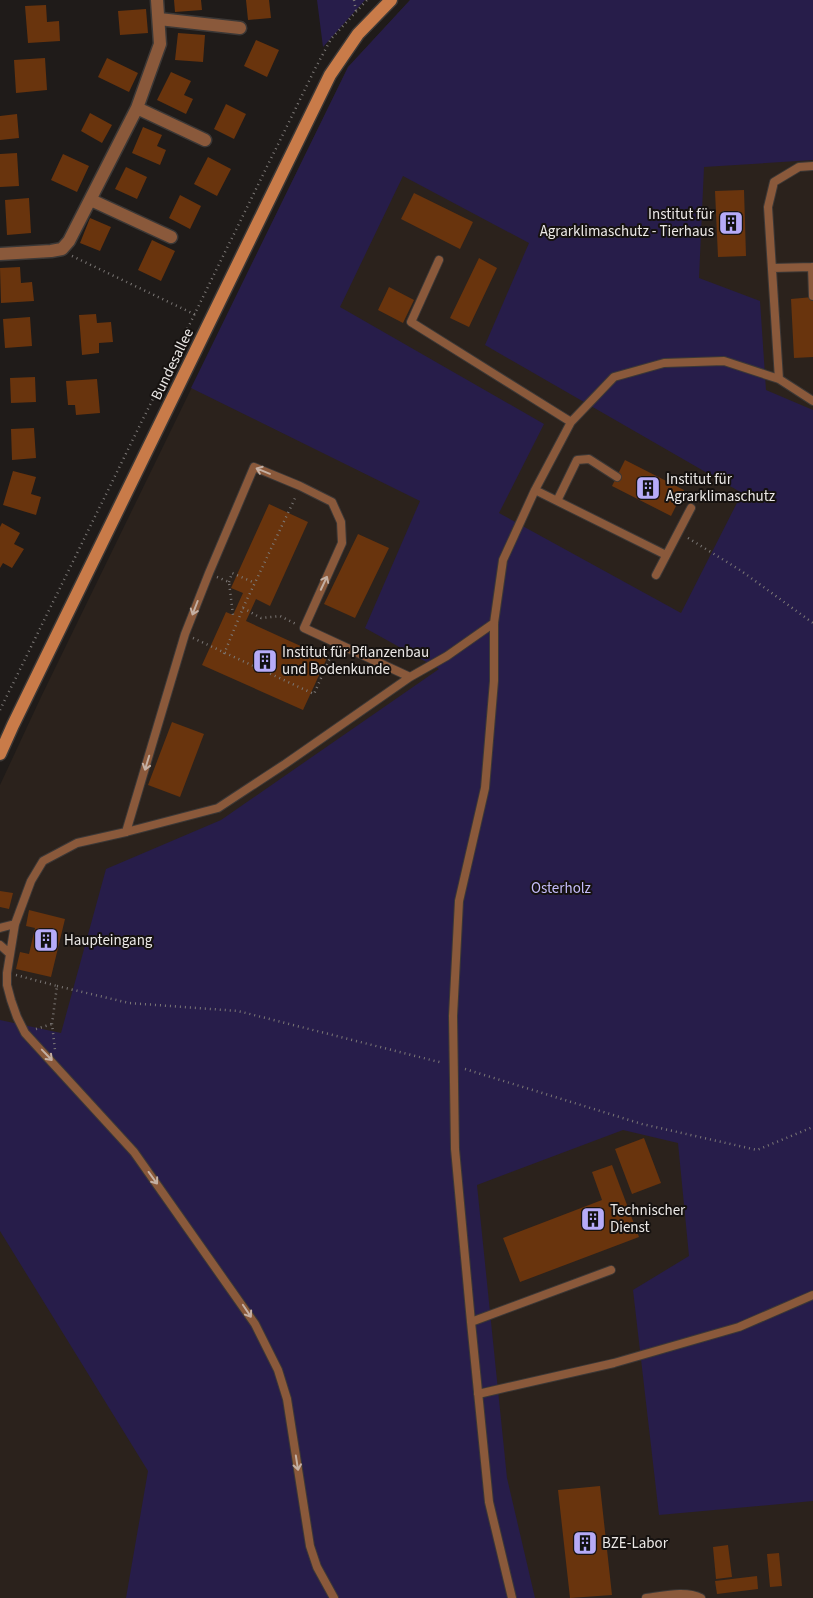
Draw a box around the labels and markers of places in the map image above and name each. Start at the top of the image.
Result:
place label: Institut für Agrarklimaschutz - Tierhaus [540,204,715,242]
building icon: Institut für Agrarklimaschutz - Tierhaus [718,210,744,236]
place label: Institut für Agrarklimaschutz [666,469,775,507]
building icon: Institut für Agrarklimaschutz [635,475,661,501]
place label: Institut für Pflanzenbau und Bodenkunde [282,642,429,680]
building icon: Institut für Pflanzenbau und Bodenkunde [252,648,278,674]
building icon: Haupteingang [33,927,59,953]
place label: Haupteingang [64,930,153,951]
place label: Technischer Dienst [610,1200,686,1238]
building icon: Technischer Dienst [580,1206,606,1232]
building icon: BZE-Labor [572,1530,598,1556]
place label: BZE-Labor [602,1533,669,1554]

